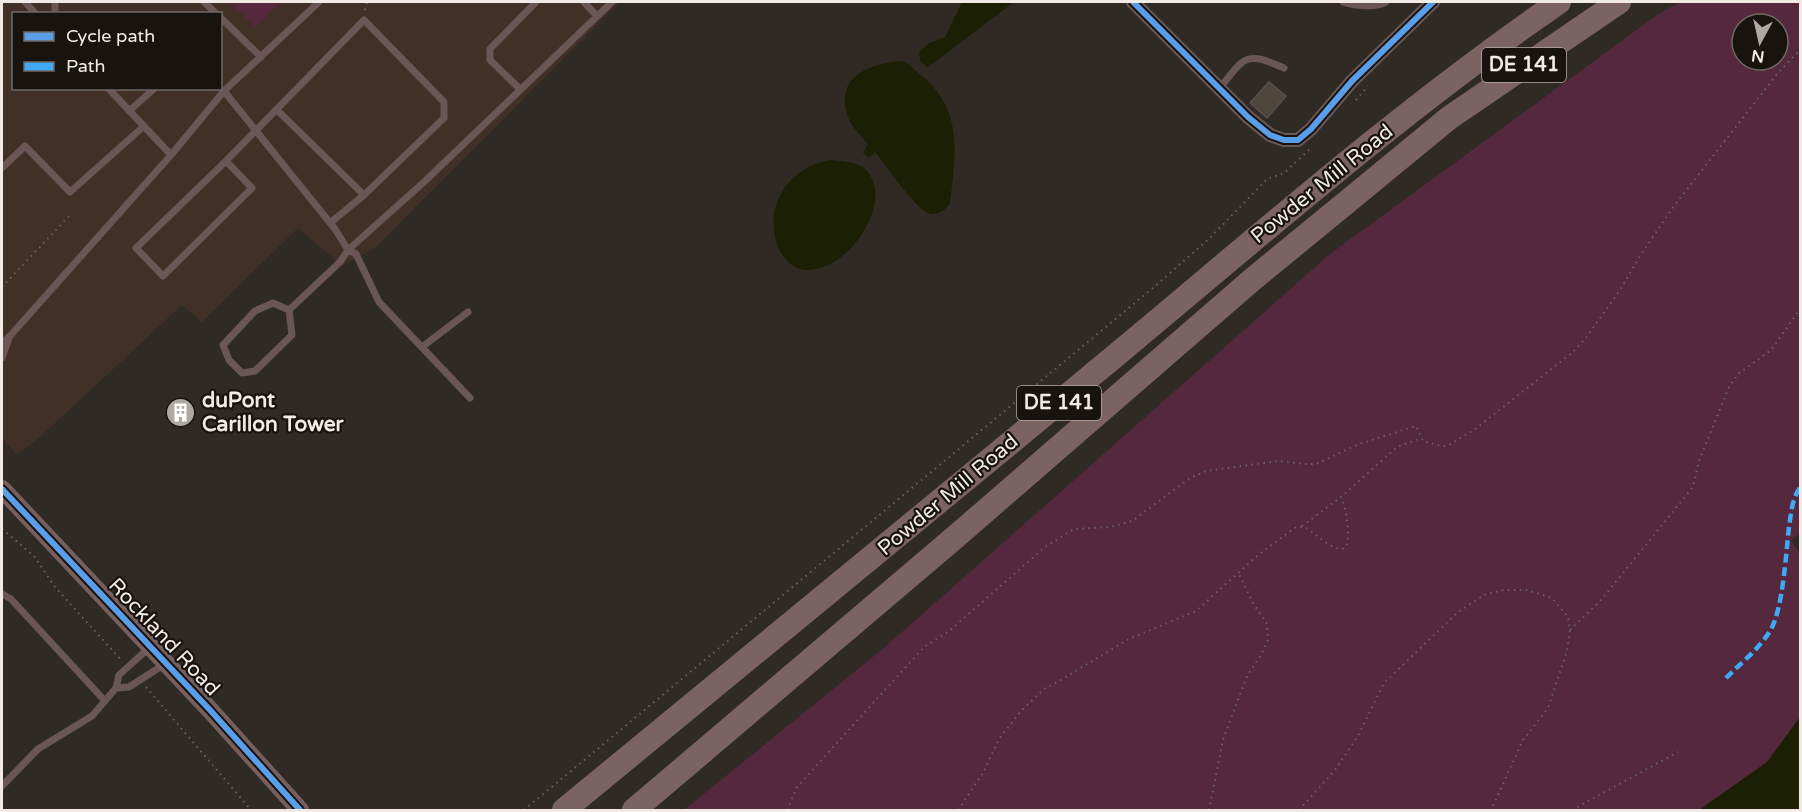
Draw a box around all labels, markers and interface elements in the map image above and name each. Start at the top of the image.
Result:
legend [12,12,222,90]
north arrow [1730,12,1790,72]
text: Cycle path [66,25,155,47]
text: N [1750,45,1766,67]
road number: DE 141 [1482,48,1566,82]
text: Path [66,55,105,77]
street label: Powder Mill Road [1246,119,1398,249]
road number: DE 141 [1017,386,1101,420]
place label: duPont Carillon Tower [202,388,345,437]
building icon: duPont Carillon Tower [165,396,197,428]
street label: Powder Mill Road [873,429,1023,561]
street label: Rockland Road [103,573,225,701]

